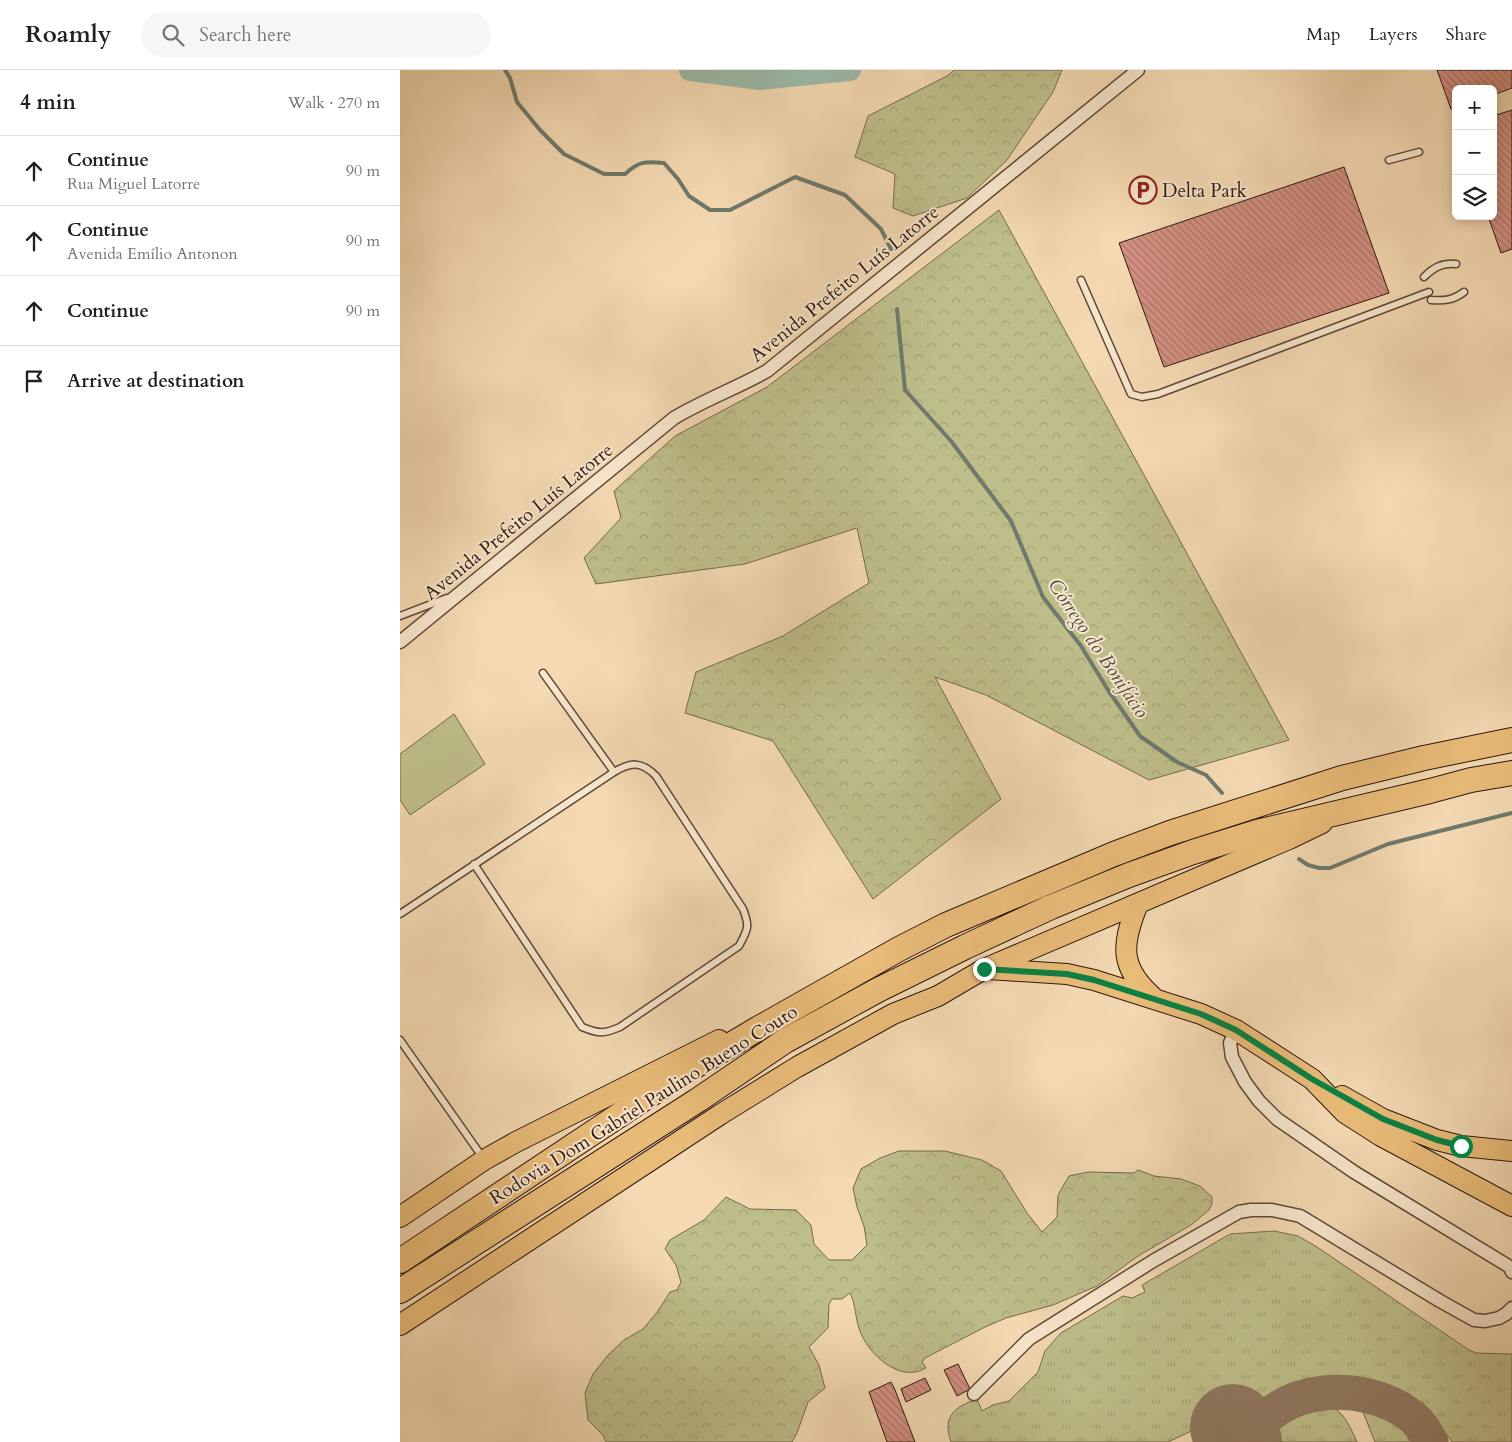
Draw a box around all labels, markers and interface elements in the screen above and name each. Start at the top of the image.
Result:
search box [141,12,491,57]
text: Roamly [25,18,111,51]
icon: search [159,21,187,49]
text: Search here [199,22,291,48]
text: Map [1306,22,1341,47]
text: Layers [1369,22,1418,47]
text: Share [1446,22,1487,47]
map controls [1452,85,1497,220]
button: + [1452,85,1497,130]
text: 4 min [20,88,76,117]
text: Walk · 270 m [288,92,380,114]
button: − [1452,130,1497,175]
text: Continue [67,147,149,173]
icon: ahead [20,157,48,185]
text: 90 m [346,160,380,182]
text: Rua Miguel Latorre [67,173,200,195]
parking icon: Delta Park [1128,175,1158,205]
button: layers [1452,175,1497,220]
place label: Delta Park [1162,178,1248,204]
street label: Avenida Prefeito Luís Latorre [745,199,945,368]
text: Continue [67,217,149,243]
icon: ahead [20,227,48,255]
text: 90 m [346,230,380,252]
text: Avenida Emílio Antonon [67,243,238,265]
icon: ahead [20,297,48,325]
text: Continue [67,298,149,324]
text: 90 m [346,300,380,322]
icon: arrive [20,367,48,395]
text: Arrive at destination [67,368,244,394]
street label: Avenida Prefeito Luís Latorre [419,437,619,606]
water label: Córrego do Bonifácio [1042,573,1155,723]
route end [973,958,996,981]
street label: Rodovia Dom Gabriel Paulino Bueno Couto [484,999,803,1211]
route start [1450,1135,1473,1158]

